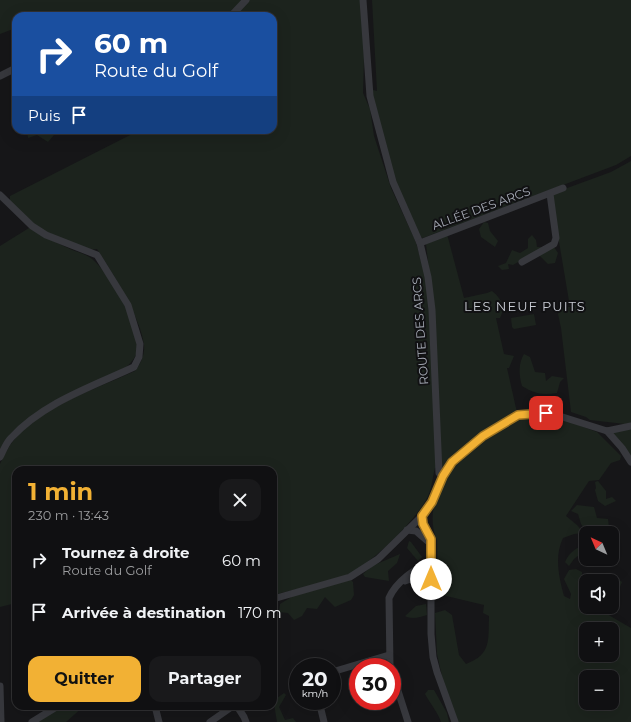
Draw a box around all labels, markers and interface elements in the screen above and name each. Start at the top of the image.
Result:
text: 60 m [94,26,168,60]
icon: right [28,28,80,80]
text: Route du Golf [94,60,218,82]
icon: arrive [68,104,90,126]
text: Puis [28,106,60,125]
street label: ALLÉE DES ARCS [430,183,532,233]
street label: ROUTE DES ARCS [409,277,431,385]
district label: LES NEUF PUITS [464,298,586,314]
pin [529,396,563,430]
icon: arrive [535,402,557,424]
text: 1 min [28,477,93,506]
button: close [219,479,261,521]
text: 230 m · 13:43 [28,507,109,523]
north arrow [579,526,619,566]
map controls [579,526,619,710]
text: Tournez à droite [62,543,190,562]
icon: right [28,549,50,571]
text: 60 m [222,551,261,570]
position arrow [410,558,452,600]
text: Route du Golf [62,562,152,578]
button: sound [579,574,619,614]
icon: arrive [28,601,50,623]
text: Arrivée à destination [62,603,226,622]
text: 170 m [238,603,282,622]
button: + [579,622,619,662]
button: Quitter [28,656,141,702]
button: Partager [149,656,261,702]
speed limit sign: 30 [349,658,401,710]
text: 20 [302,667,328,691]
button: − [579,670,619,710]
text: km/h [302,687,328,700]

